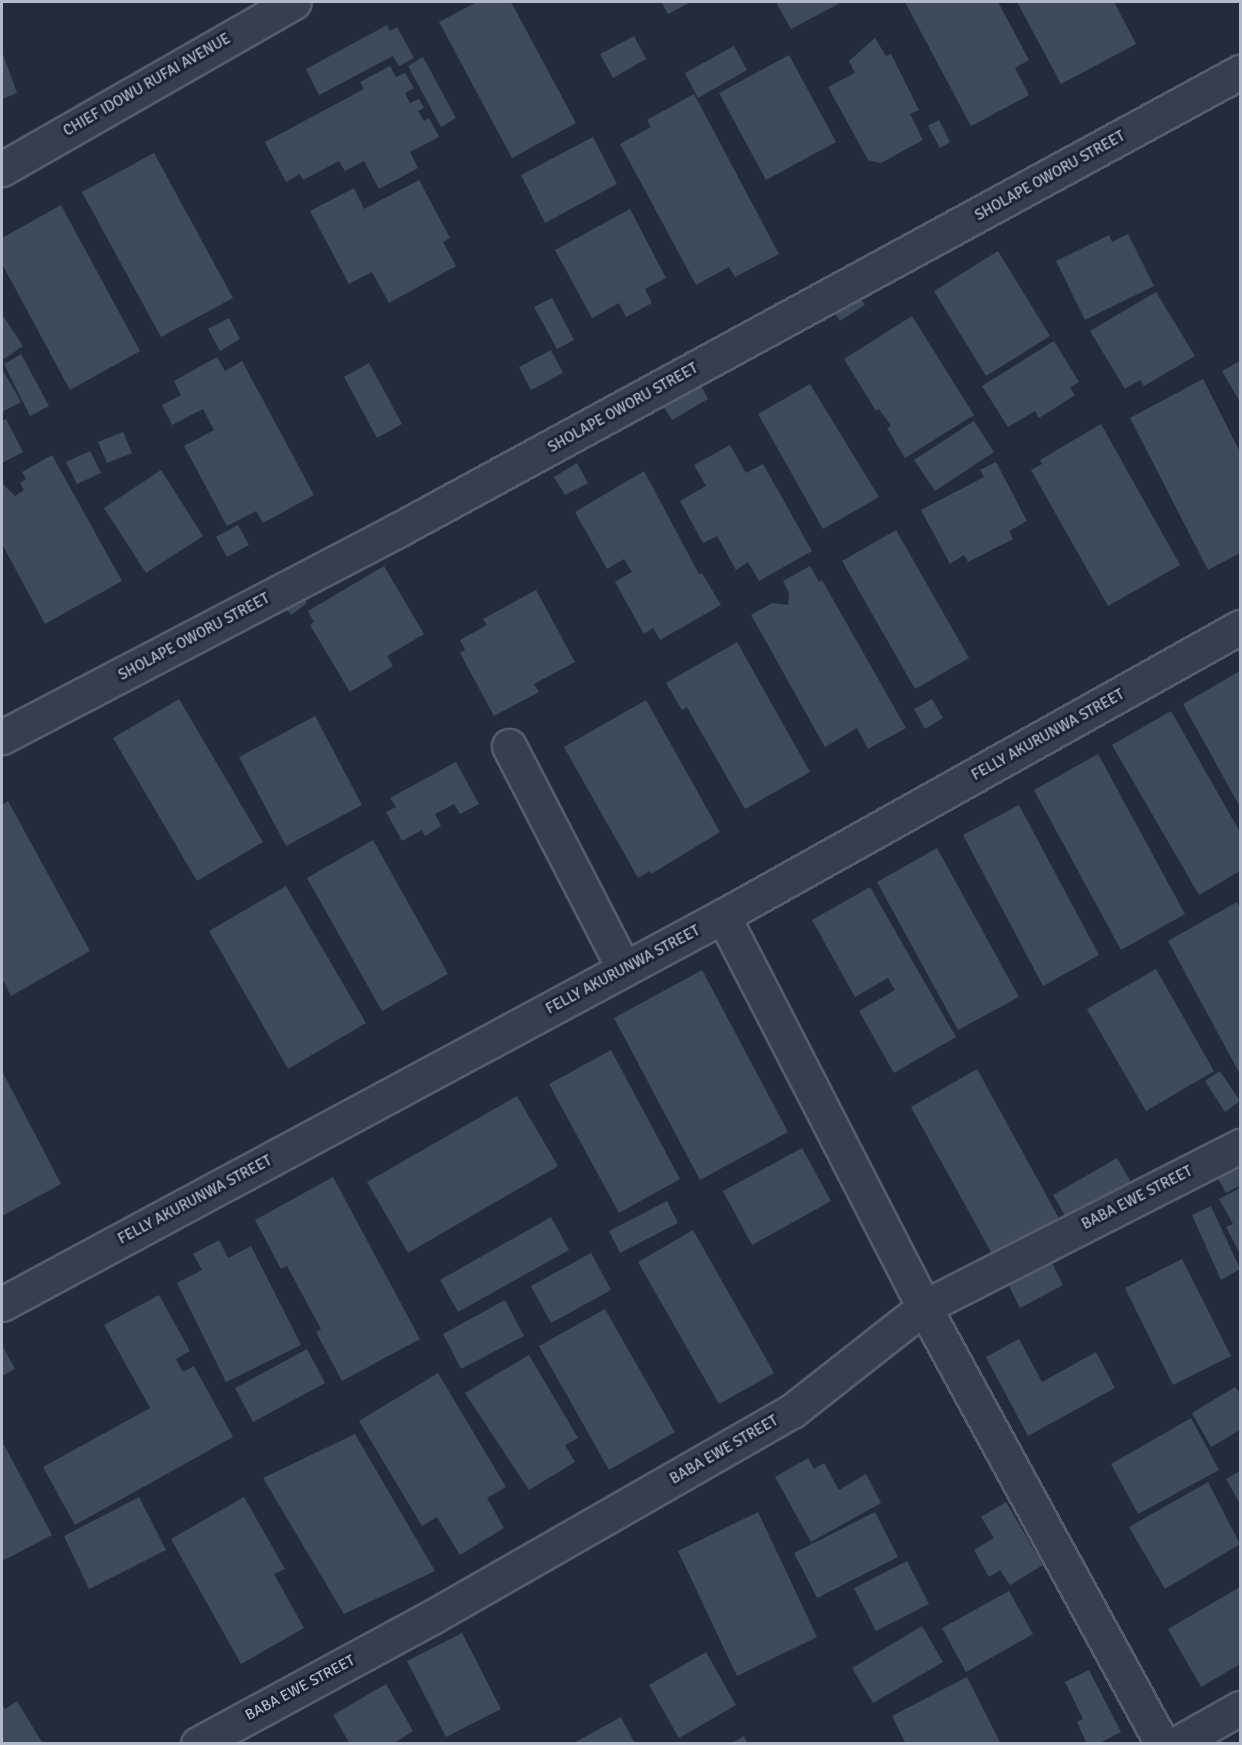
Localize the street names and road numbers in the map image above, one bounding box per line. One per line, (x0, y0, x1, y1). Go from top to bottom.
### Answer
street label: CHIEF IDOWU RUFAI AVENUE (60, 30, 234, 140)
street label: SHOLAPE OWORU STREET (972, 127, 1128, 225)
street label: SHOLAPE OWORU STREET (545, 359, 701, 457)
street label: SHOLAPE OWORU STREET (115, 589, 273, 685)
street label: FELLY AKURUNWA STREET (969, 686, 1127, 784)
street label: FELLY AKURUNWA STREET (543, 922, 703, 1018)
street label: FELLY AKURUNWA STREET (115, 1152, 275, 1248)
street label: BABA EWE STREET (1079, 1162, 1195, 1234)
street label: BABA EWE STREET (667, 1412, 781, 1488)
street label: BABA EWE STREET (242, 1652, 358, 1724)

